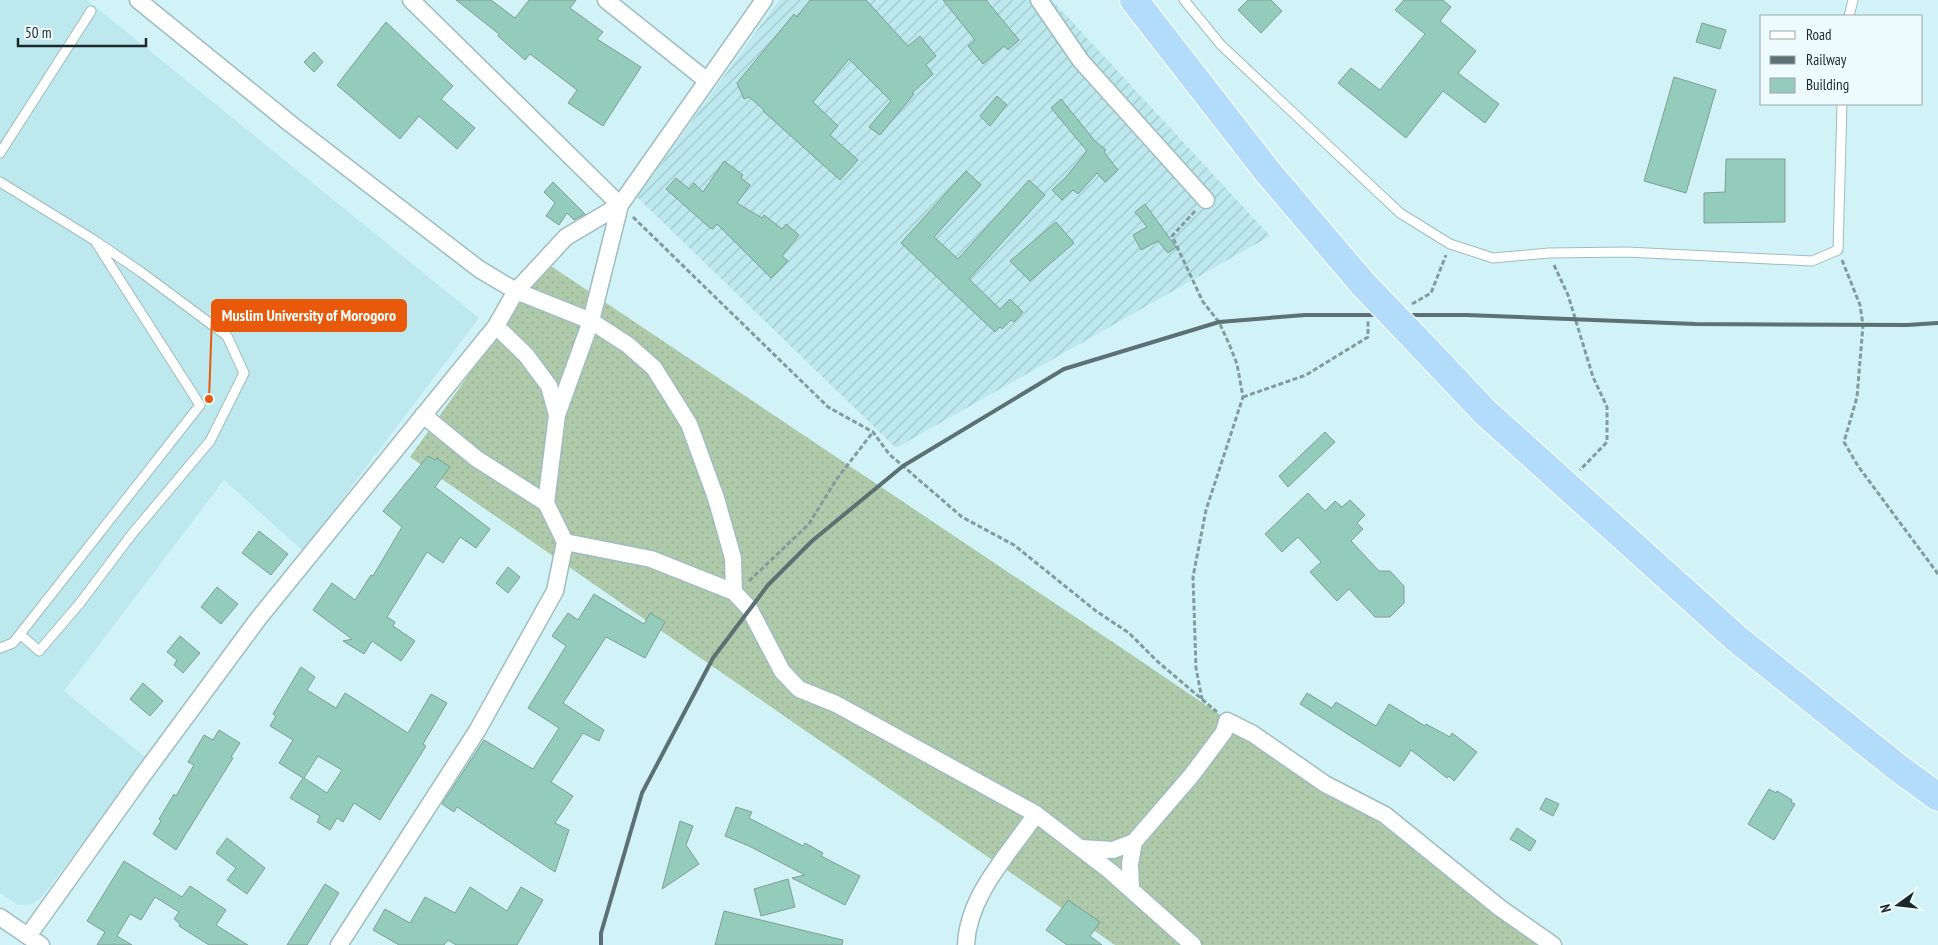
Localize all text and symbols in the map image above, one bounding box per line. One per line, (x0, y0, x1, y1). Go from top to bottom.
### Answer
scale bar (18, 15, 145, 47)
legend (1760, 15, 1923, 105)
text: 50 m (25, 23, 51, 42)
text: Road (1806, 25, 1832, 44)
text: Railway (1806, 50, 1847, 69)
text: Building (1806, 75, 1849, 94)
callout: Muslim University of Morogoro (212, 300, 406, 331)
text: Muslim University of Morogoro (222, 305, 396, 325)
north arrow (1873, 880, 1923, 930)
text: N (1876, 902, 1895, 914)

